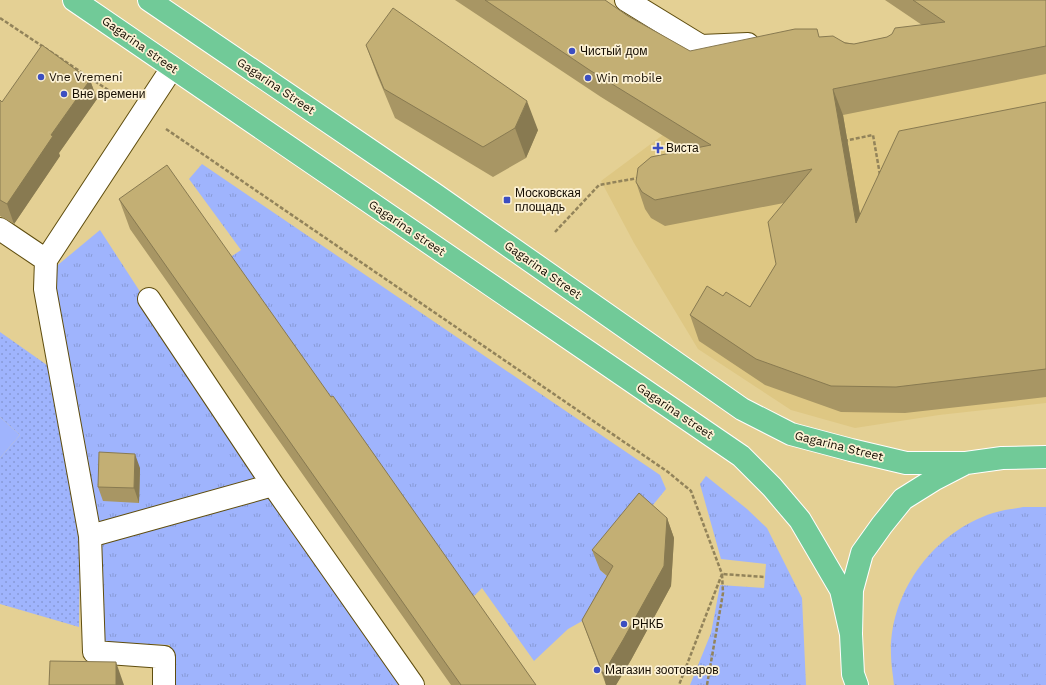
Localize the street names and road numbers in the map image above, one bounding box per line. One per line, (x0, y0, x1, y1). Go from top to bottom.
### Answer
street label: Gagarina street (99, 14, 181, 76)
street label: Gagarina Street (234, 55, 318, 117)
street label: Gagarina street (366, 197, 448, 259)
street label: Gagarina Street (502, 238, 584, 302)
street label: Gagarina street (634, 380, 716, 442)
street label: Gagarina Street (793, 428, 885, 464)

